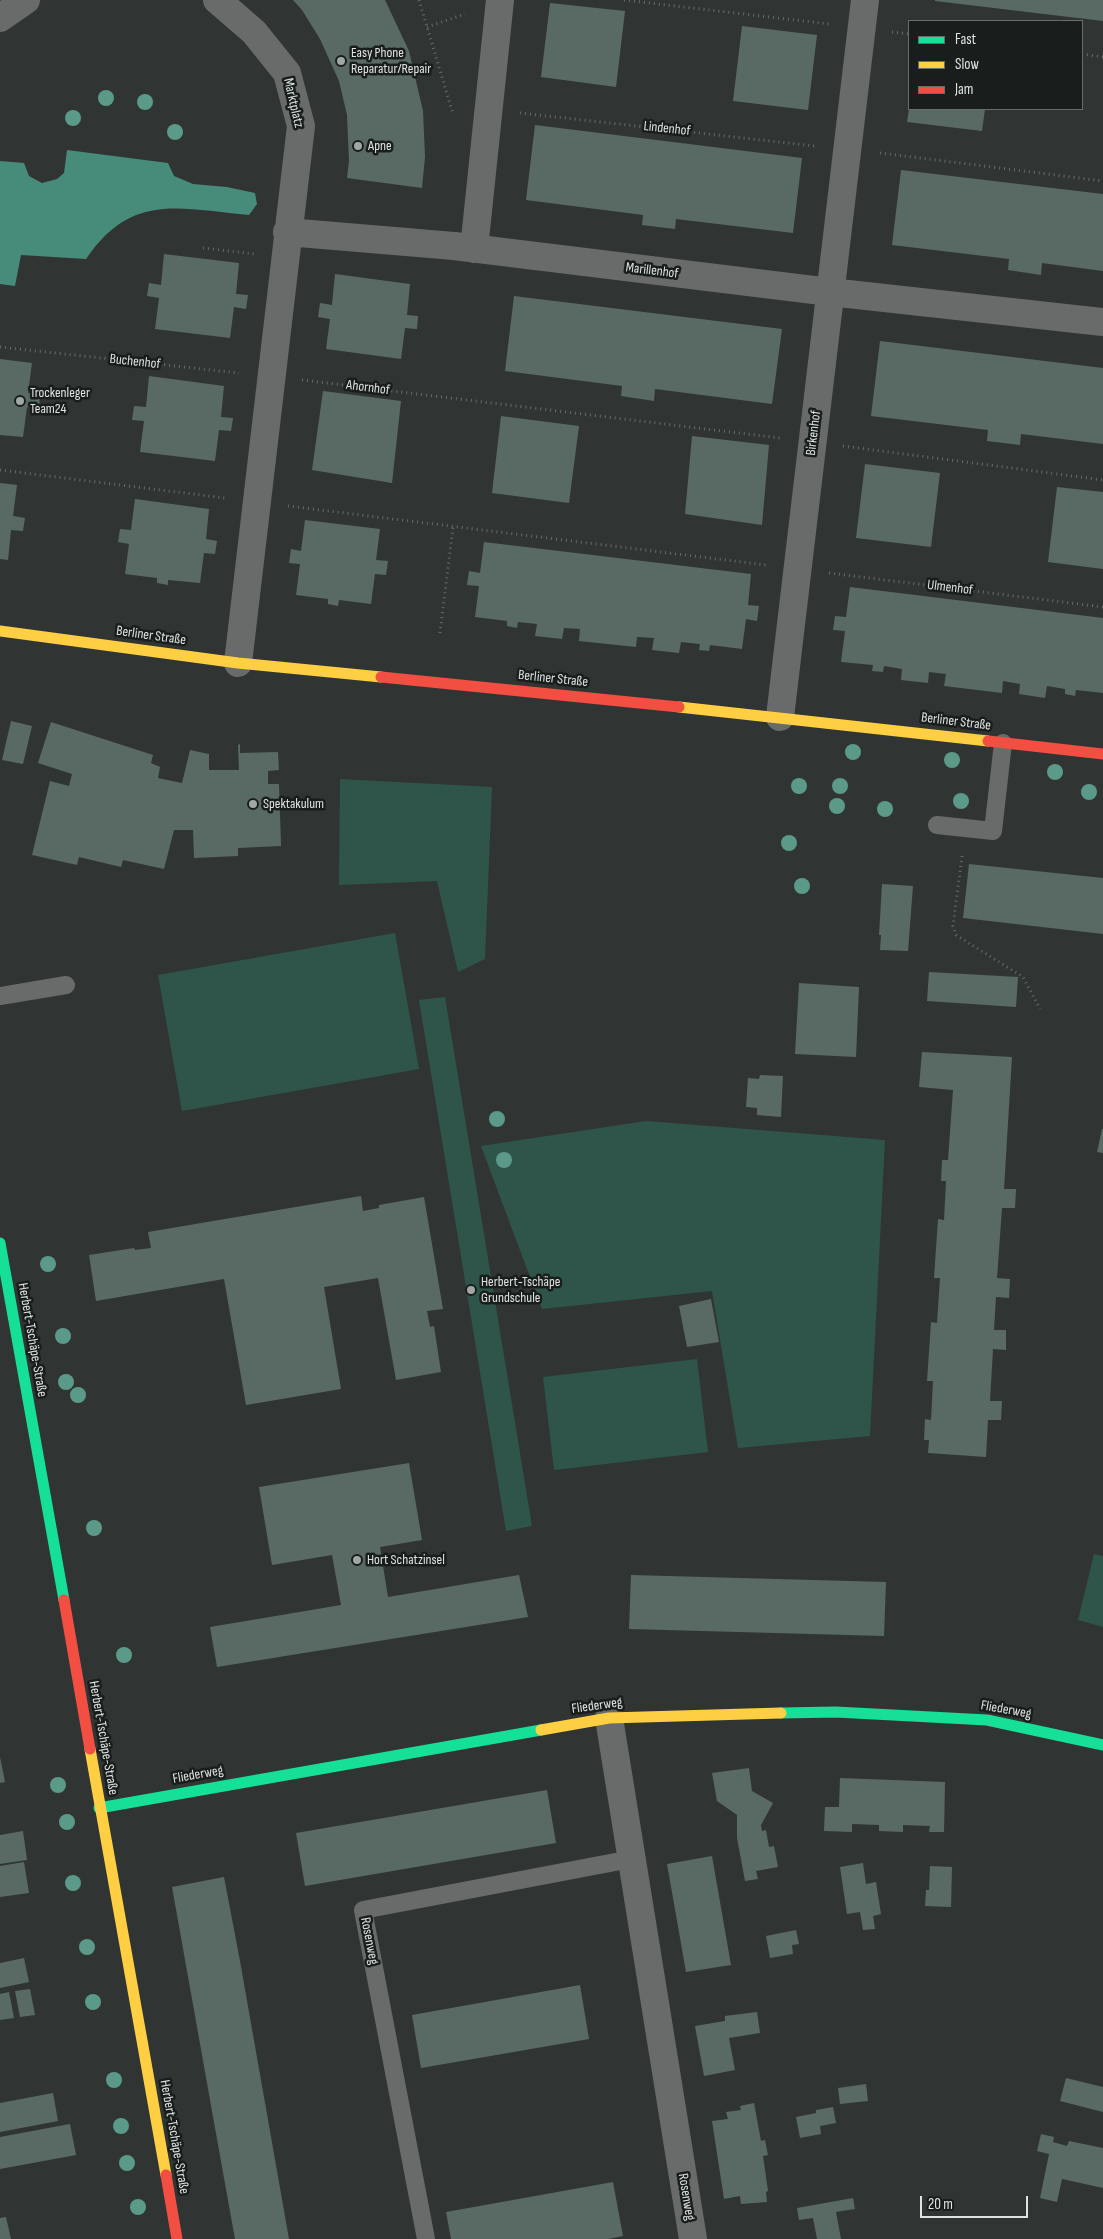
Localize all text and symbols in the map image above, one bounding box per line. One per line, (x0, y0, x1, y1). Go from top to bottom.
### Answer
legend (908, 20, 1083, 110)
text: Fast (955, 30, 976, 49)
place label: Easy Phone Reparatur/Repair (351, 45, 431, 78)
marker: Easy Phone Reparatur/Repair (335, 55, 347, 67)
text: Slow (955, 55, 979, 74)
street label: Marktplatz (279, 76, 307, 130)
text: Jam (955, 80, 973, 99)
street label: Lindenhof (643, 118, 691, 140)
place label: Apne (368, 138, 392, 154)
marker: Apne (352, 140, 364, 152)
street label: Marillenhof (625, 259, 679, 283)
street label: Buchenhof (109, 351, 161, 373)
street label: Ahornhof (345, 377, 391, 399)
place label: Trockenleger Team24 (30, 385, 90, 418)
marker: Trockenleger Team24 (14, 395, 26, 407)
street label: Birkenhof (803, 409, 825, 457)
street label: Ulmenhof (926, 577, 974, 599)
street label: Berliner Straße (115, 623, 187, 649)
street label: Berliner Straße (517, 667, 589, 691)
street label: Berliner Straße (920, 709, 992, 735)
place label: Spektakulum (263, 796, 324, 812)
marker: Spektakulum (247, 798, 259, 810)
place label: Herbert-Tschäpe Grundschule (481, 1274, 560, 1306)
street label: Herbert-Tschäpe-Straße (14, 1282, 50, 1398)
marker: Herbert-Tschäpe Grundschule (465, 1284, 477, 1296)
place label: Hort Schatzinsel (367, 1552, 445, 1568)
marker: Hort Schatzinsel (351, 1554, 363, 1566)
street label: Herbert-Tschäpe-Straße (85, 1680, 121, 1796)
street label: Fliederweg (571, 1694, 623, 1718)
street label: Fliederweg (979, 1697, 1033, 1723)
street label: Fliederweg (171, 1762, 225, 1788)
street label: Rosenweg (356, 1916, 382, 1966)
street label: Herbert-Tschäpe-Straße (156, 2079, 192, 2195)
street label: Rosenweg (674, 2172, 698, 2222)
scale bar (923, 2186, 1030, 2218)
text: 20 m (928, 2195, 953, 2214)

